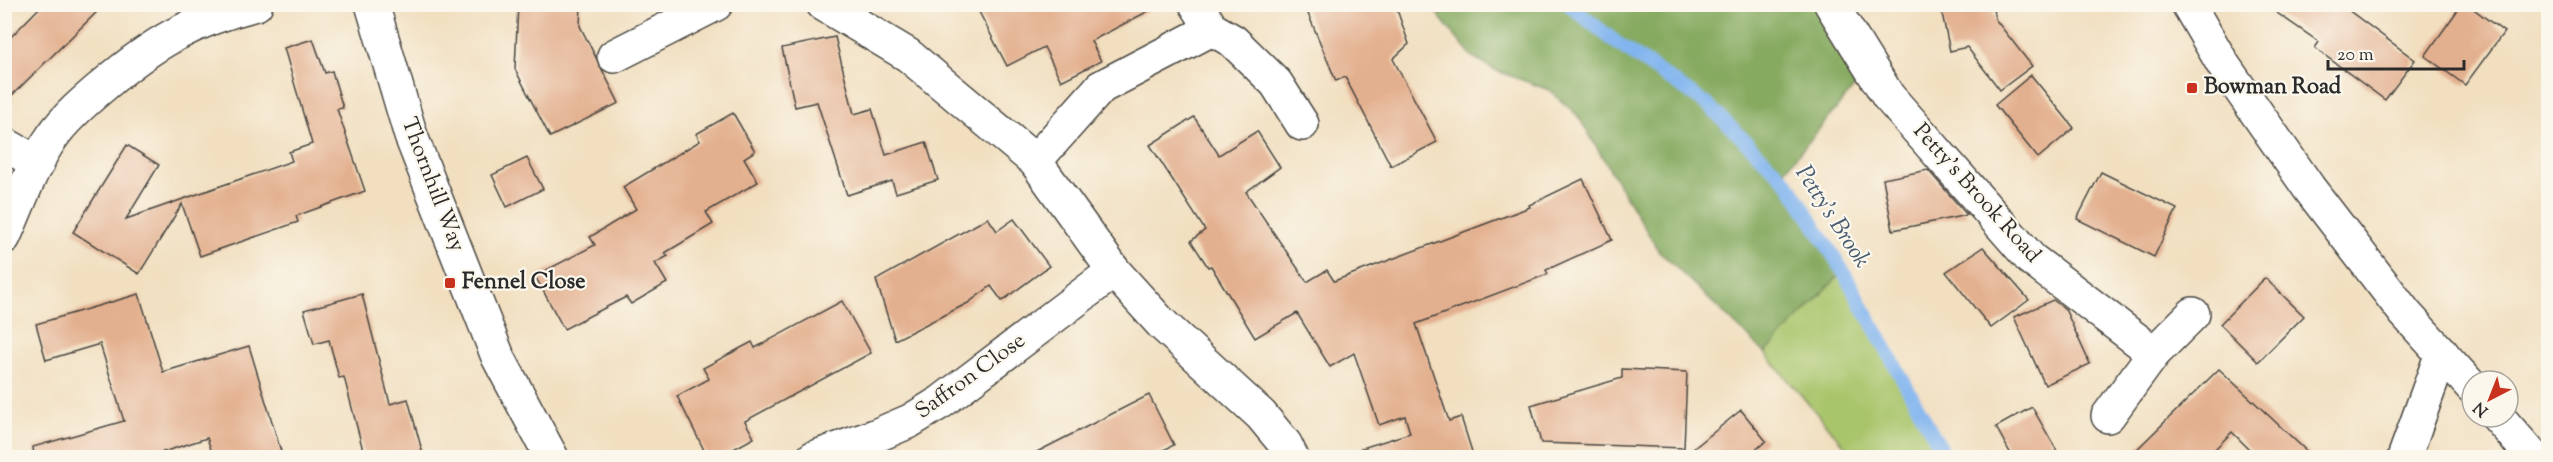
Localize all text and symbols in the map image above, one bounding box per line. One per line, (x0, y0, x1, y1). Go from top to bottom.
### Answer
scale bar (2328, 33, 2464, 71)
text: 20 m (2337, 43, 2374, 69)
place label: Bowman Road (2204, 72, 2342, 104)
marker: Bowman Road (2185, 81, 2199, 95)
street label: Thornhill Way (392, 113, 472, 257)
street label: Petty's Brook Road (1904, 117, 2048, 271)
water label: Petty's Brook (1786, 159, 1878, 275)
place label: Fennel Close (462, 267, 585, 299)
marker: Fennel Close (443, 276, 457, 290)
street label: Saffron Close (909, 326, 1033, 428)
north arrow (2460, 369, 2520, 429)
text: N (2469, 395, 2494, 421)

